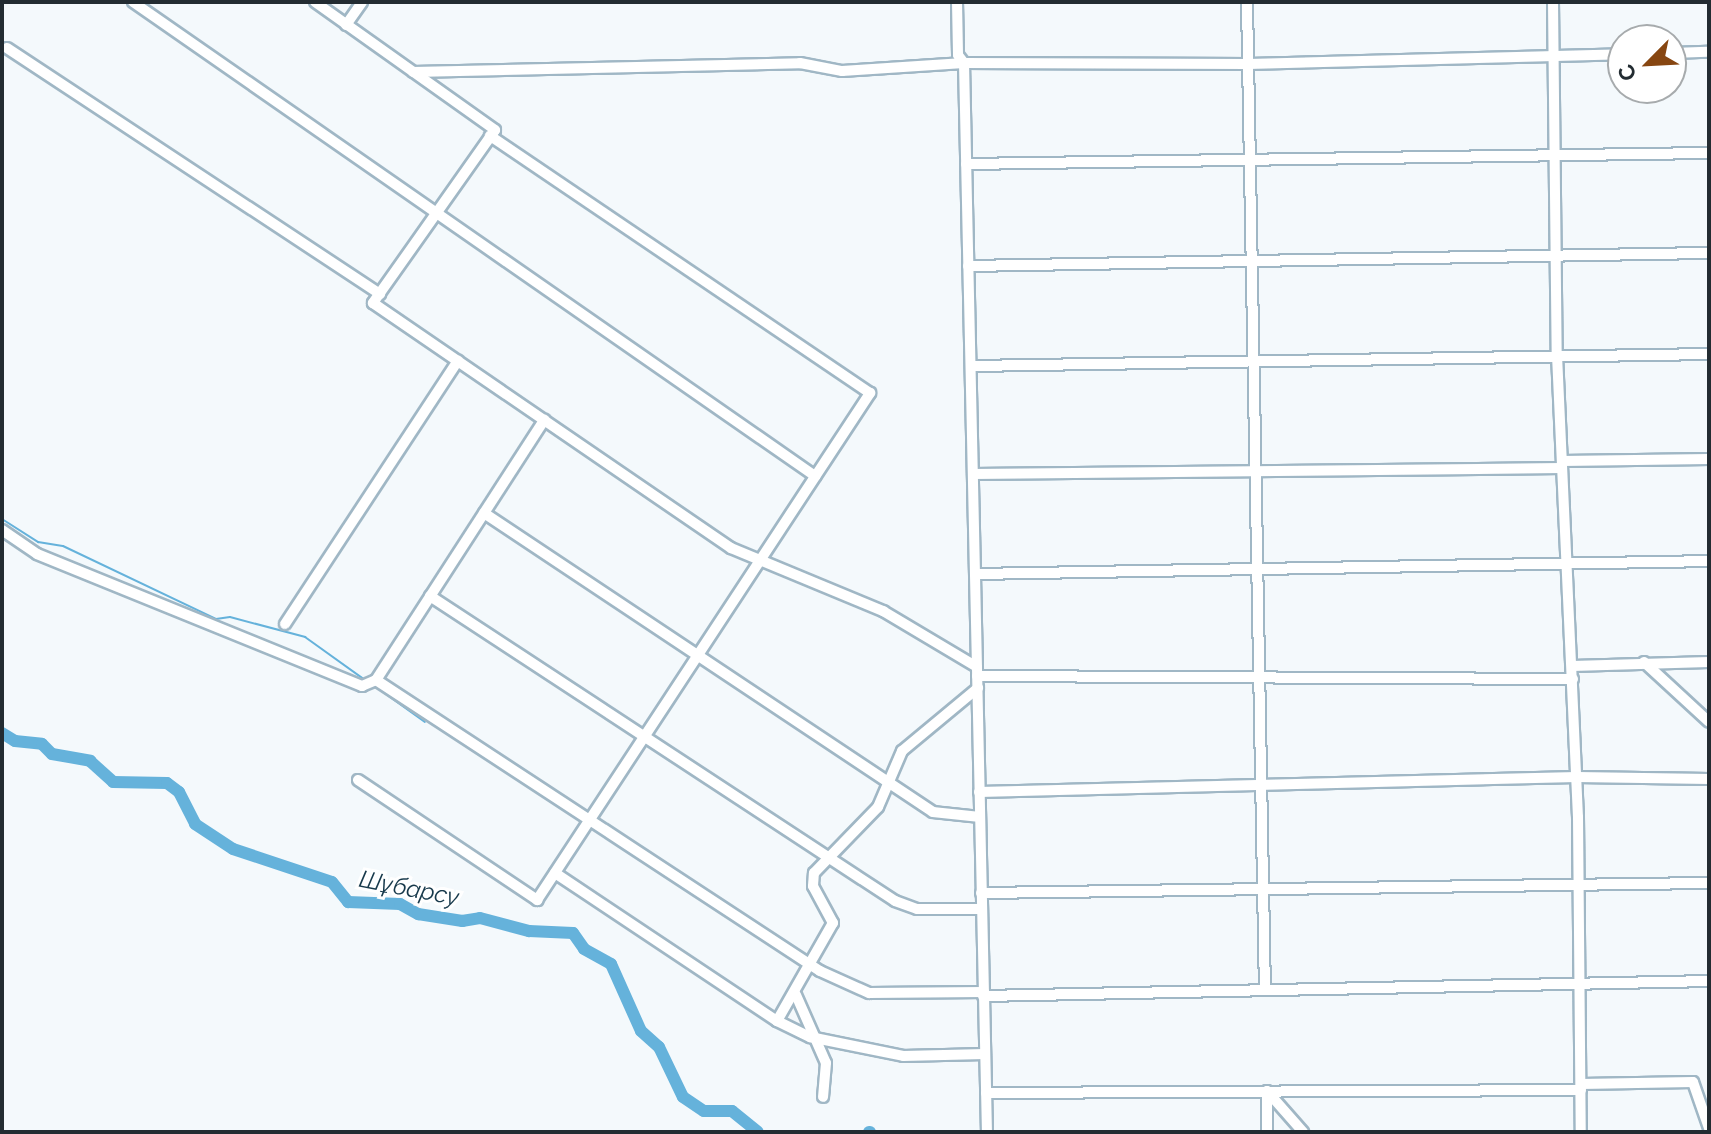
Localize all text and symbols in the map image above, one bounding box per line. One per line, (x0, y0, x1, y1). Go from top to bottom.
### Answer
north arrow (1607, 24, 1687, 104)
text: С (1612, 61, 1642, 85)
water label: Шұбарсу (357, 864, 461, 912)

